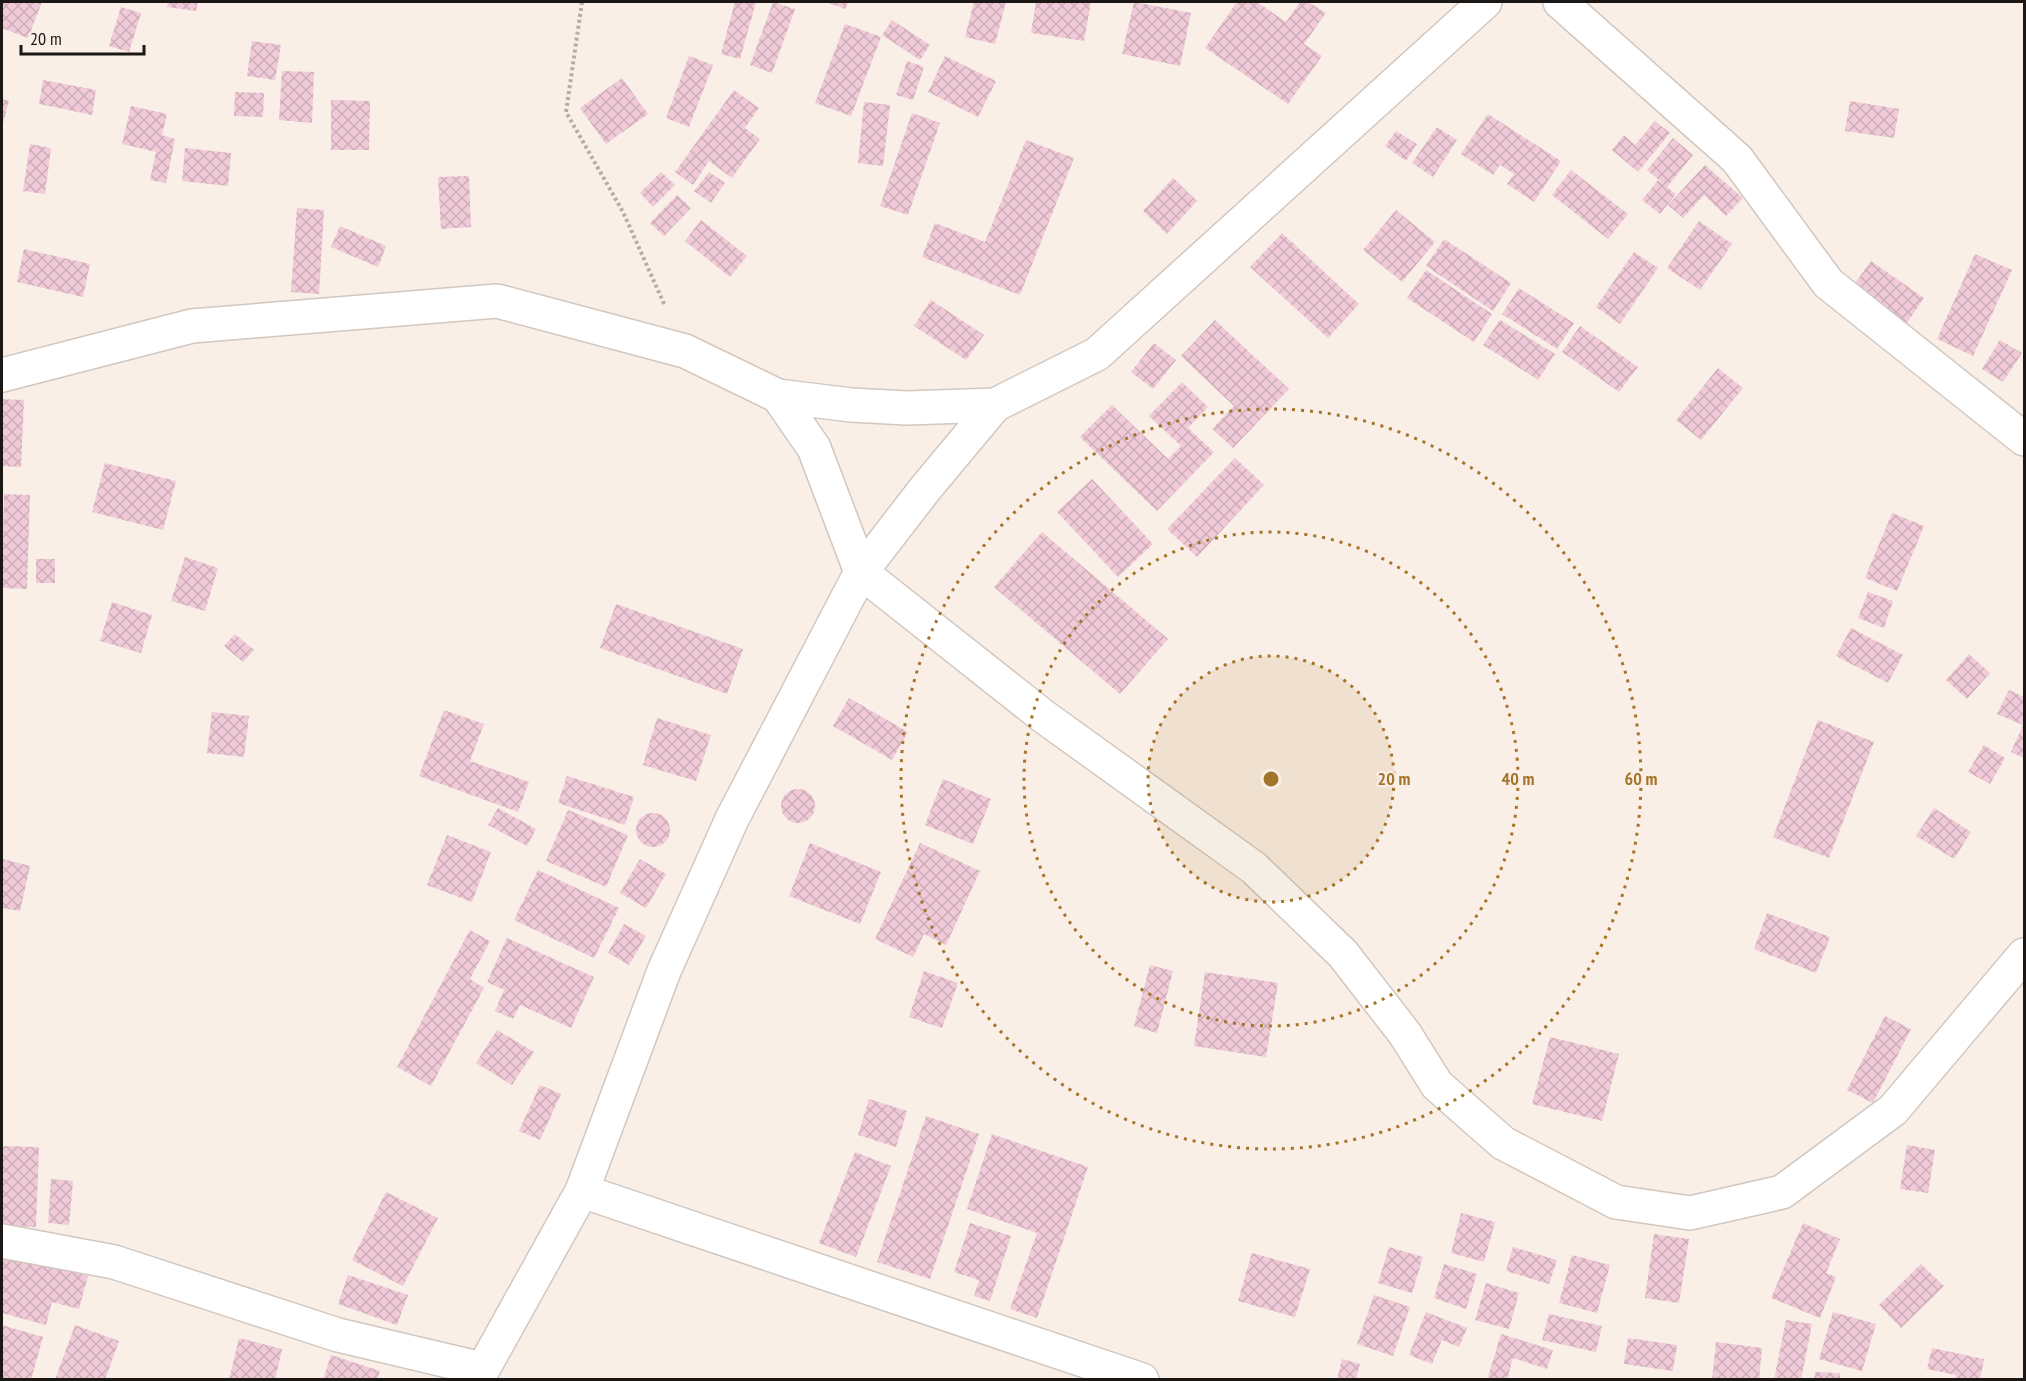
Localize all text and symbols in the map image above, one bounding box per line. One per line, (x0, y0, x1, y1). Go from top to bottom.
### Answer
scale bar (21, 18, 144, 56)
text: 20 m (30, 27, 62, 50)
text: 20 m (1378, 767, 1410, 790)
text: 40 m (1502, 767, 1534, 790)
text: 60 m (1625, 767, 1657, 790)
centre of rings (1261, 769, 1281, 789)

